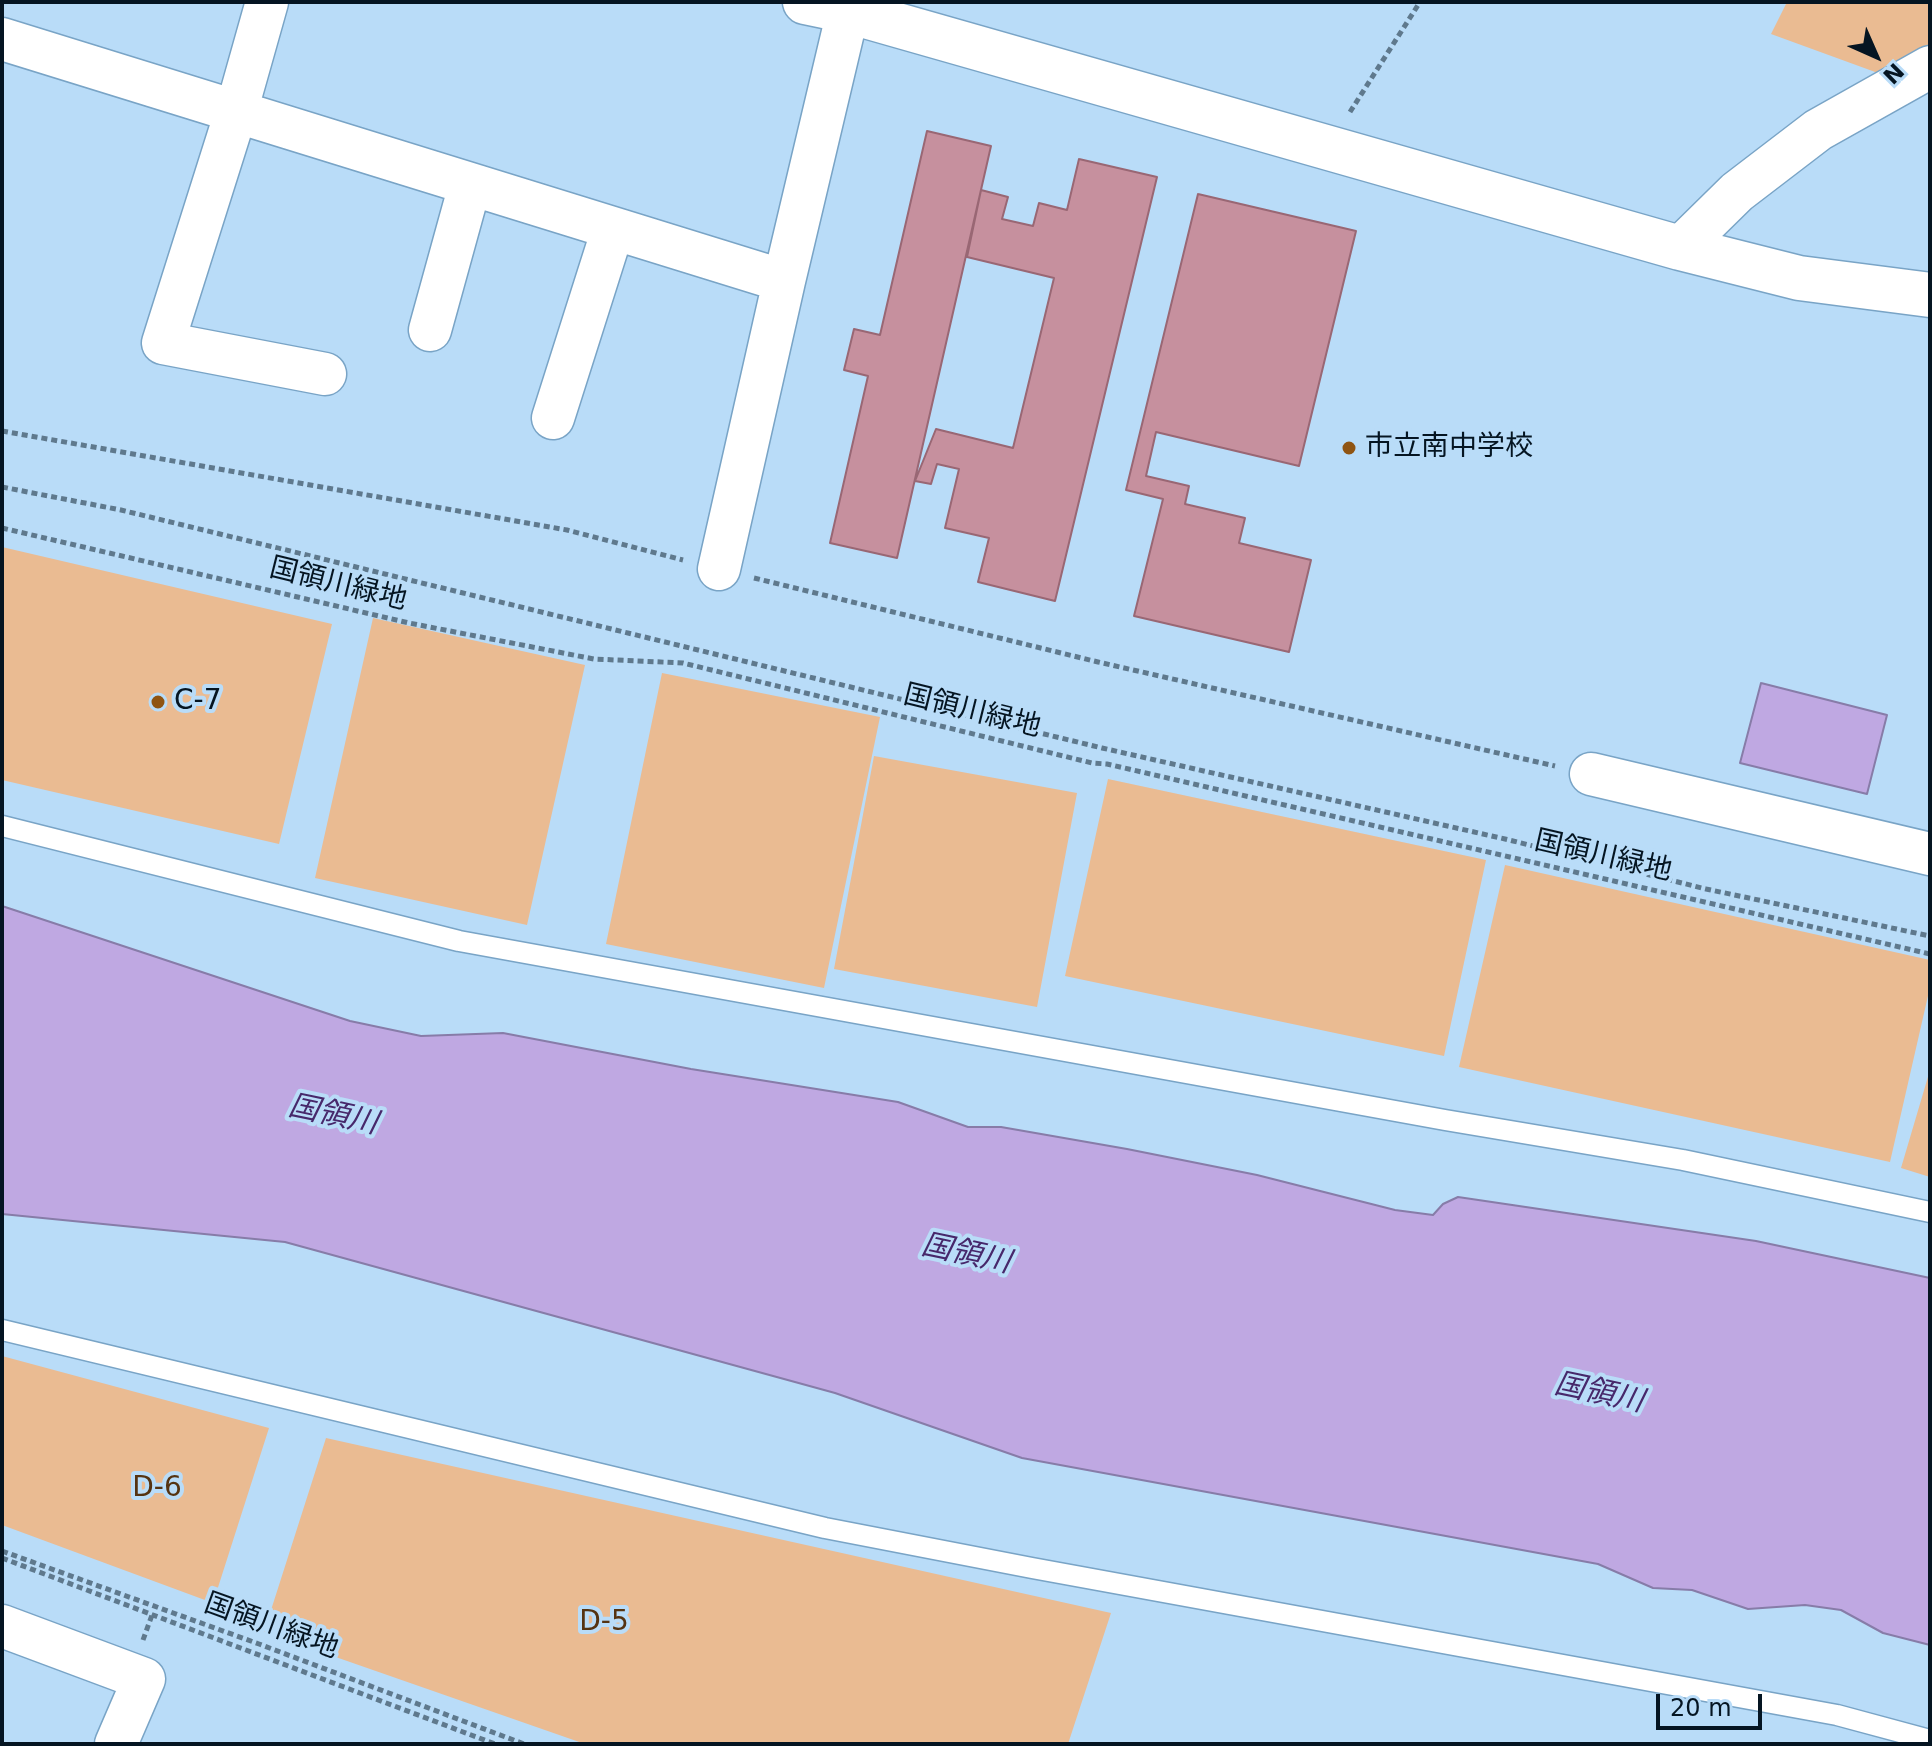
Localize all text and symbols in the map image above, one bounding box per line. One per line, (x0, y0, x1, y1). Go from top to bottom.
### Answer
north arrow (1836, 16, 1916, 96)
text: N (1878, 58, 1909, 89)
place label: 市立南中学校 (1365, 431, 1533, 465)
marker: 市立南中学校 (1340, 439, 1358, 457)
street label: 国領川緑地 (266, 552, 410, 618)
street label: 国領川緑地 (900, 679, 1044, 745)
place label: C-7 (174, 685, 221, 719)
marker: C-7 (149, 693, 167, 711)
street label: 国領川緑地 (1531, 825, 1675, 889)
water label: 国領川 (285, 1089, 381, 1143)
water label: 国領川 (918, 1228, 1014, 1282)
water label: 国領川 (1551, 1367, 1647, 1421)
park label: D-6 (132, 1472, 182, 1506)
street label: 国領川緑地 (199, 1587, 343, 1667)
park label: D-5 (579, 1606, 629, 1640)
scale bar (1660, 1678, 1766, 1728)
text: 20 m (1670, 1694, 1732, 1722)

